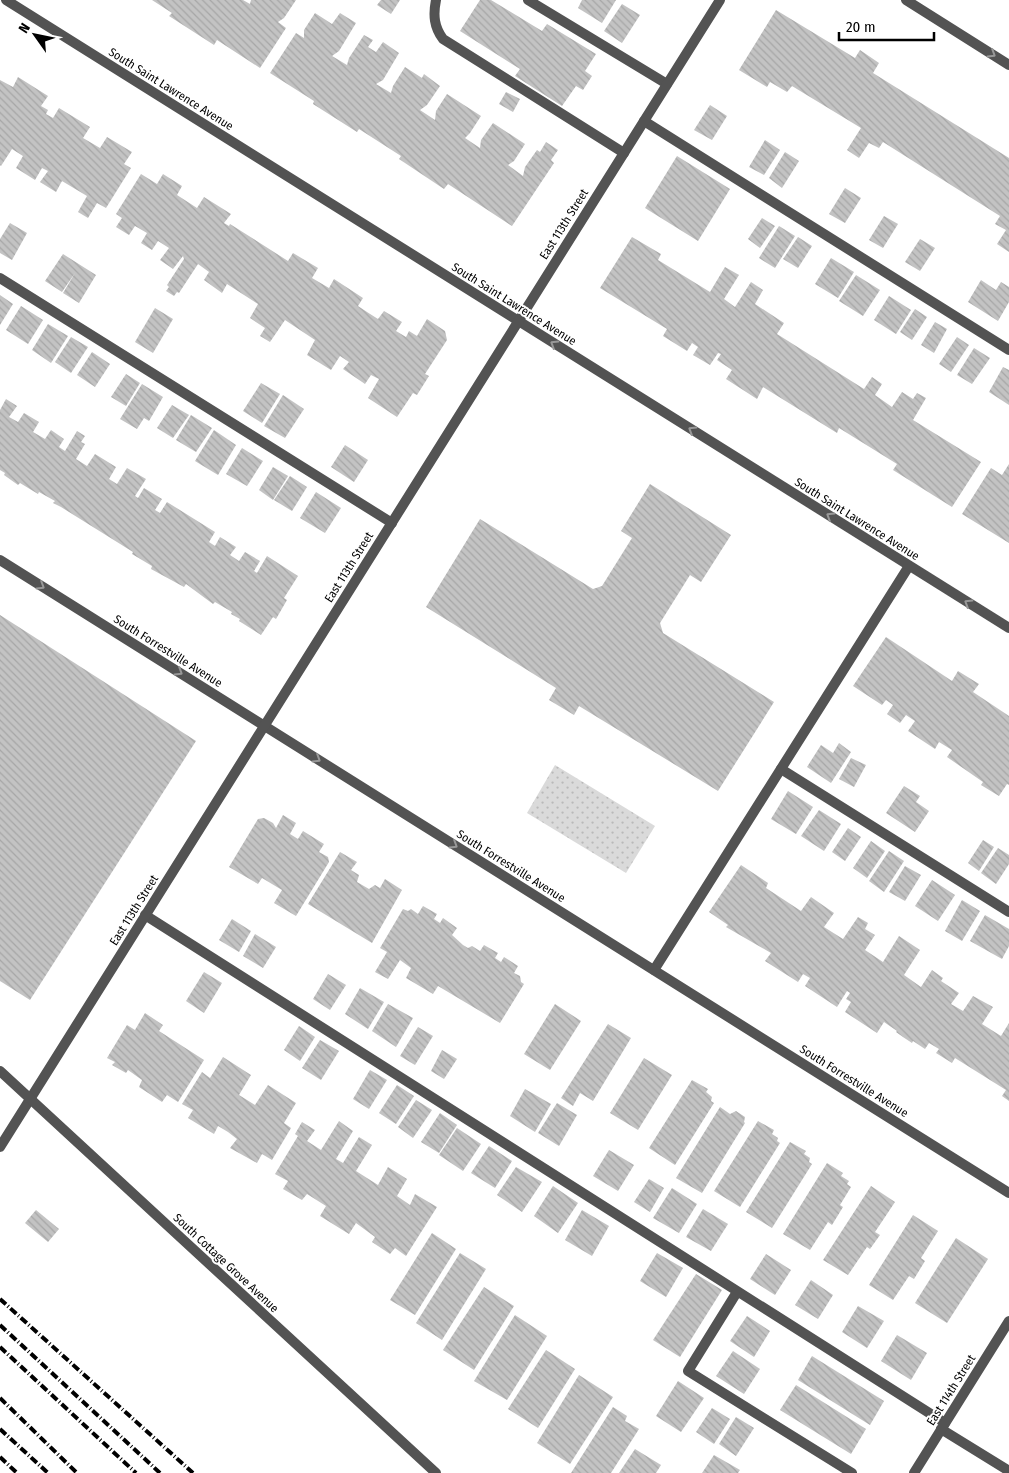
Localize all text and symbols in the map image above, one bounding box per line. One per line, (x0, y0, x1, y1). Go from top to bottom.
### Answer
north arrow (10, 10, 60, 60)
scale bar (839, 10, 934, 42)
text: 20 m (846, 18, 876, 36)
text: N (15, 20, 34, 36)
street label: South Saint Lawrence Avenue (106, 45, 236, 133)
one-way arrow (986, 48, 995, 57)
street label: East 113th Street (537, 186, 591, 262)
street label: South Saint Lawrence Avenue (449, 260, 579, 348)
one-way arrow (551, 341, 560, 350)
one-way arrow (689, 427, 698, 436)
street label: South Saint Lawrence Avenue (792, 475, 922, 563)
one-way arrow (826, 513, 835, 523)
street label: East 113th Street (322, 529, 376, 605)
one-way arrow (36, 580, 45, 589)
one-way arrow (964, 599, 973, 609)
street label: South Forrestville Avenue (111, 612, 225, 690)
one-way arrow (174, 666, 183, 676)
one-way arrow (311, 753, 320, 762)
street label: South Forrestville Avenue (454, 827, 568, 905)
one-way arrow (449, 839, 458, 848)
street label: East 113th Street (107, 872, 161, 948)
street label: South Forrestville Avenue (797, 1042, 911, 1120)
street label: South Cottage Grove Avenue (171, 1211, 282, 1315)
street label: East 114th Street (924, 1352, 978, 1428)

